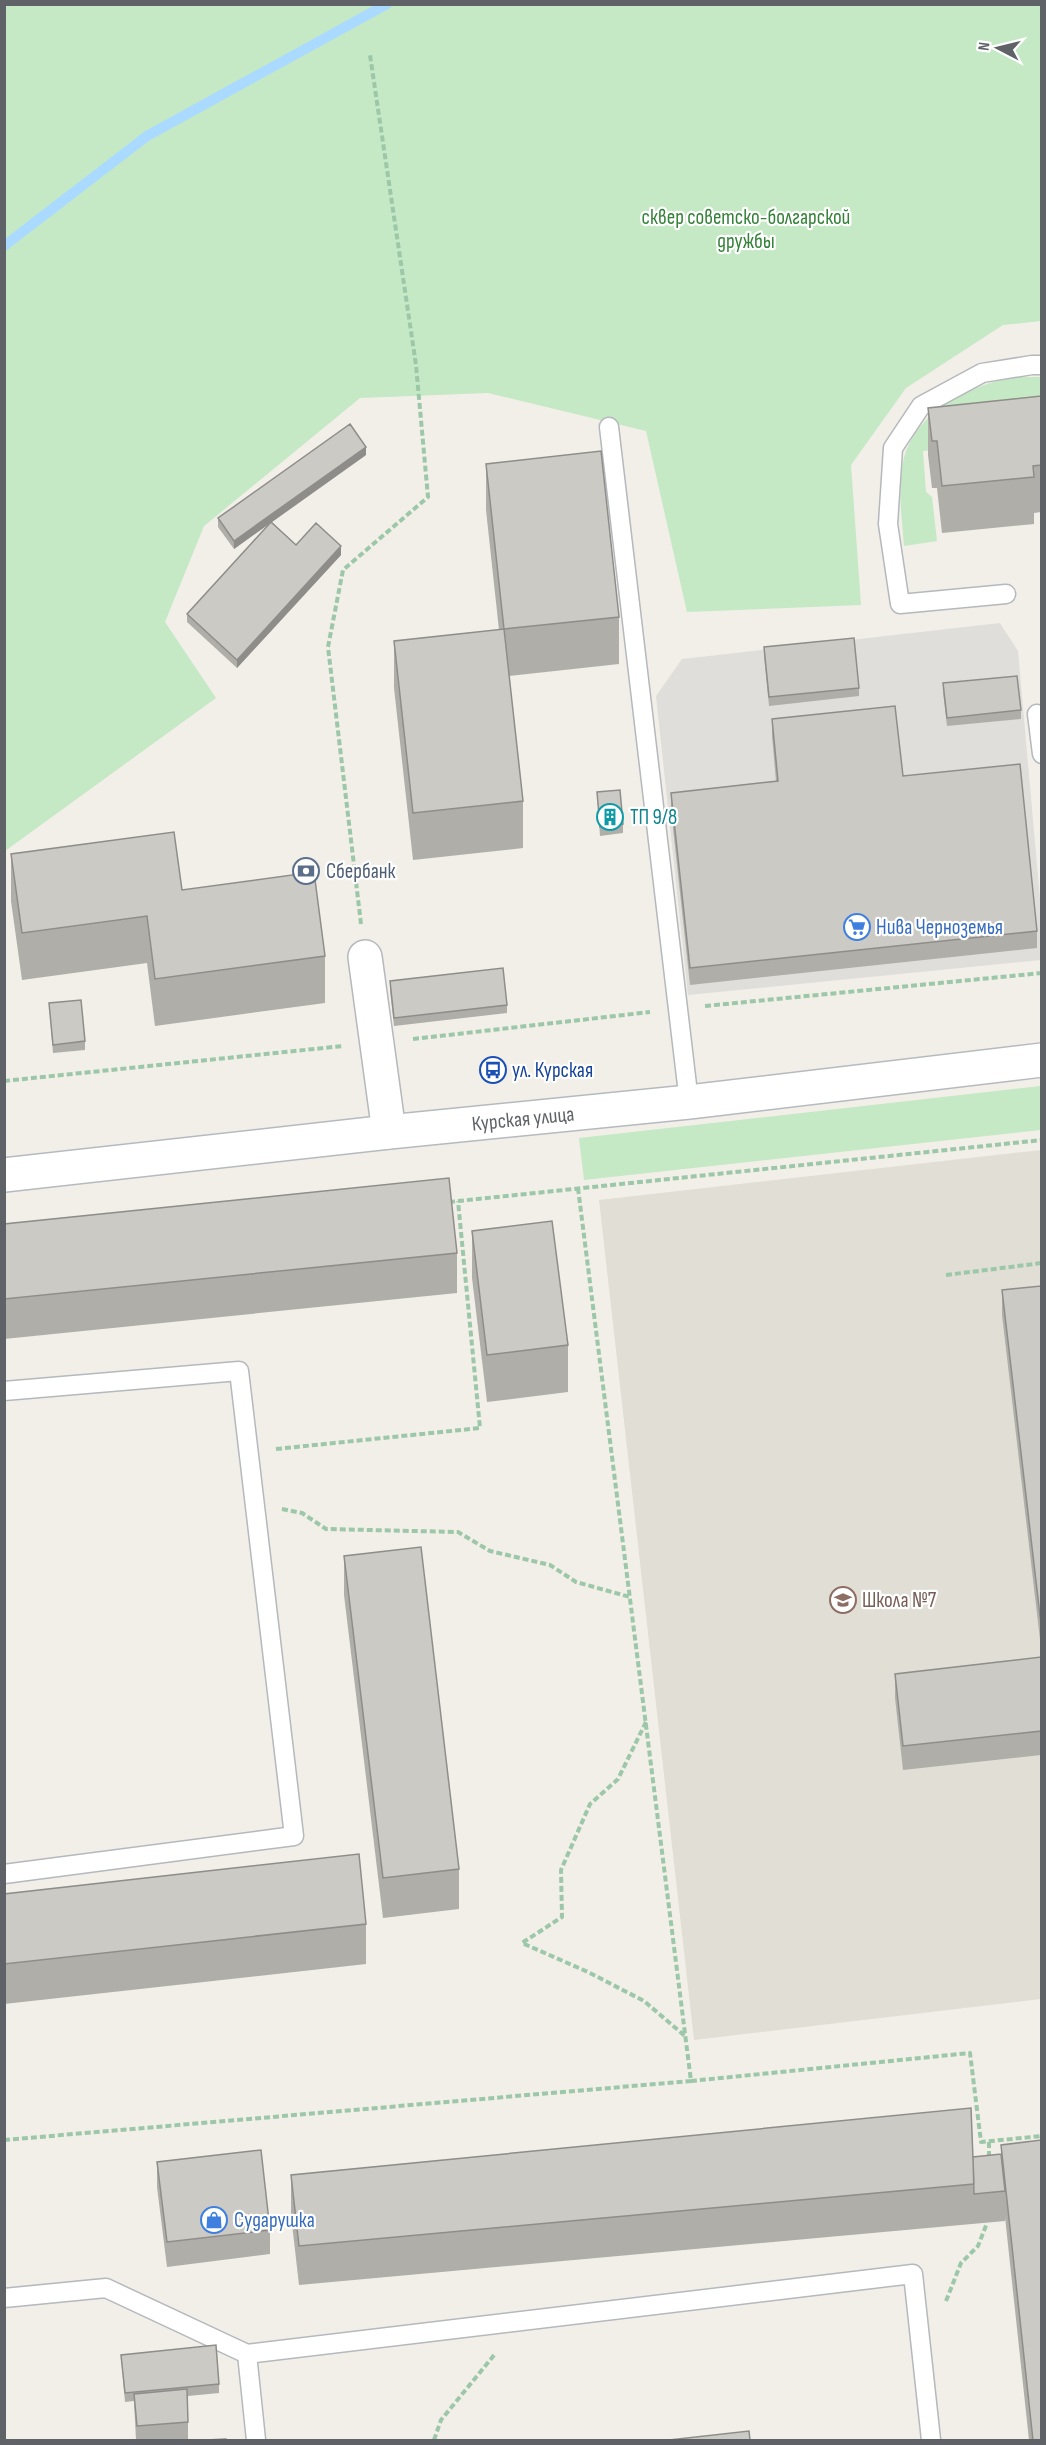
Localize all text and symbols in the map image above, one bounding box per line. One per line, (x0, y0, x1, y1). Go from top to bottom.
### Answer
north arrow (968, 18, 1028, 78)
text: N (975, 41, 995, 52)
park label: сквер советско-болгарской дружбы (642, 205, 850, 254)
building icon: ТП 9/8 (595, 802, 625, 832)
place label: ТП 9/8 (630, 805, 677, 830)
bank icon: Сбербанк (291, 856, 321, 886)
place label: Сбербанк (326, 859, 396, 884)
supermarket icon: Нива Черноземья (842, 912, 872, 942)
place label: Нива Черноземья (876, 915, 1003, 940)
bus stop icon: ул. Курская (478, 1055, 508, 1085)
place label: ул. Курская (512, 1058, 593, 1083)
street label: Курская улица (471, 1101, 575, 1136)
school or university icon: Школа №7 (828, 1585, 858, 1615)
place label: Школа №7 (862, 1588, 937, 1613)
shop icon: Сударушка (199, 2205, 229, 2235)
place label: Сударушка (234, 2208, 315, 2233)

